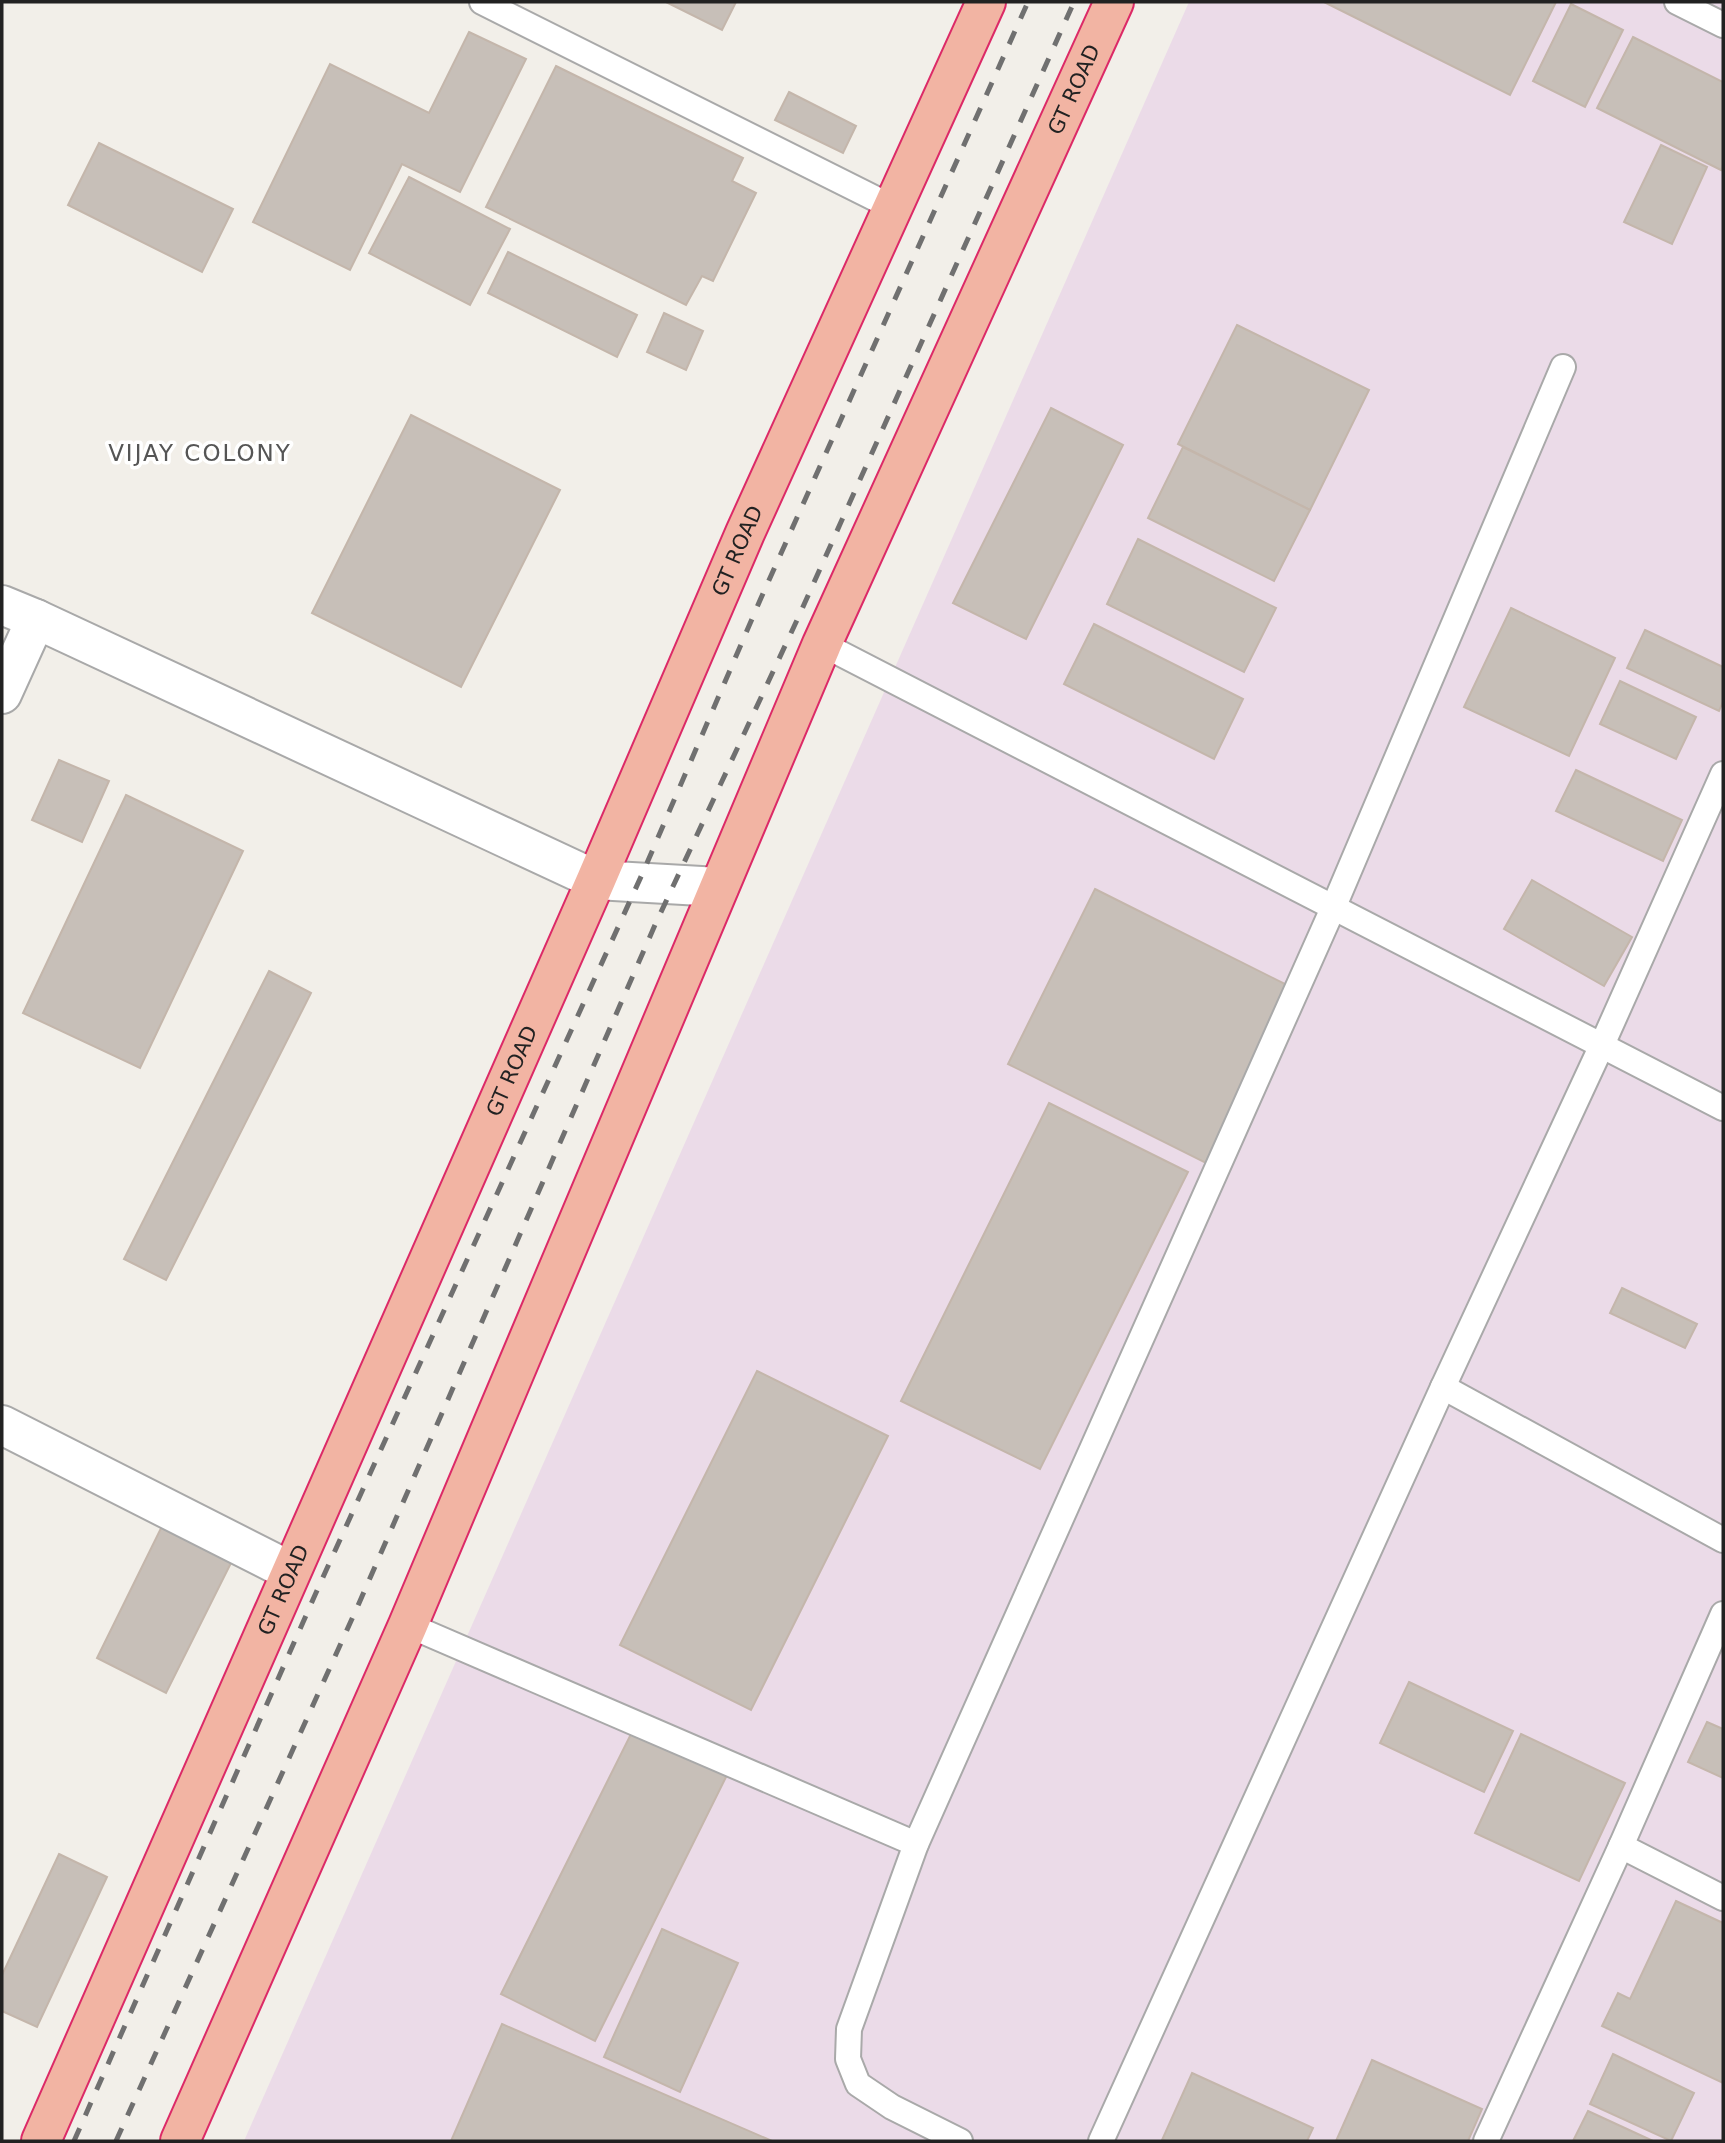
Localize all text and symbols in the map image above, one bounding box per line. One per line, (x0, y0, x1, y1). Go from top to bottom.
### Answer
street label: GT ROAD (1043, 41, 1105, 138)
district label: VIJAY COLONY (108, 440, 292, 466)
street label: GT ROAD (707, 502, 768, 600)
street label: GT ROAD (482, 1022, 542, 1120)
street label: GT ROAD (253, 1541, 314, 1639)

